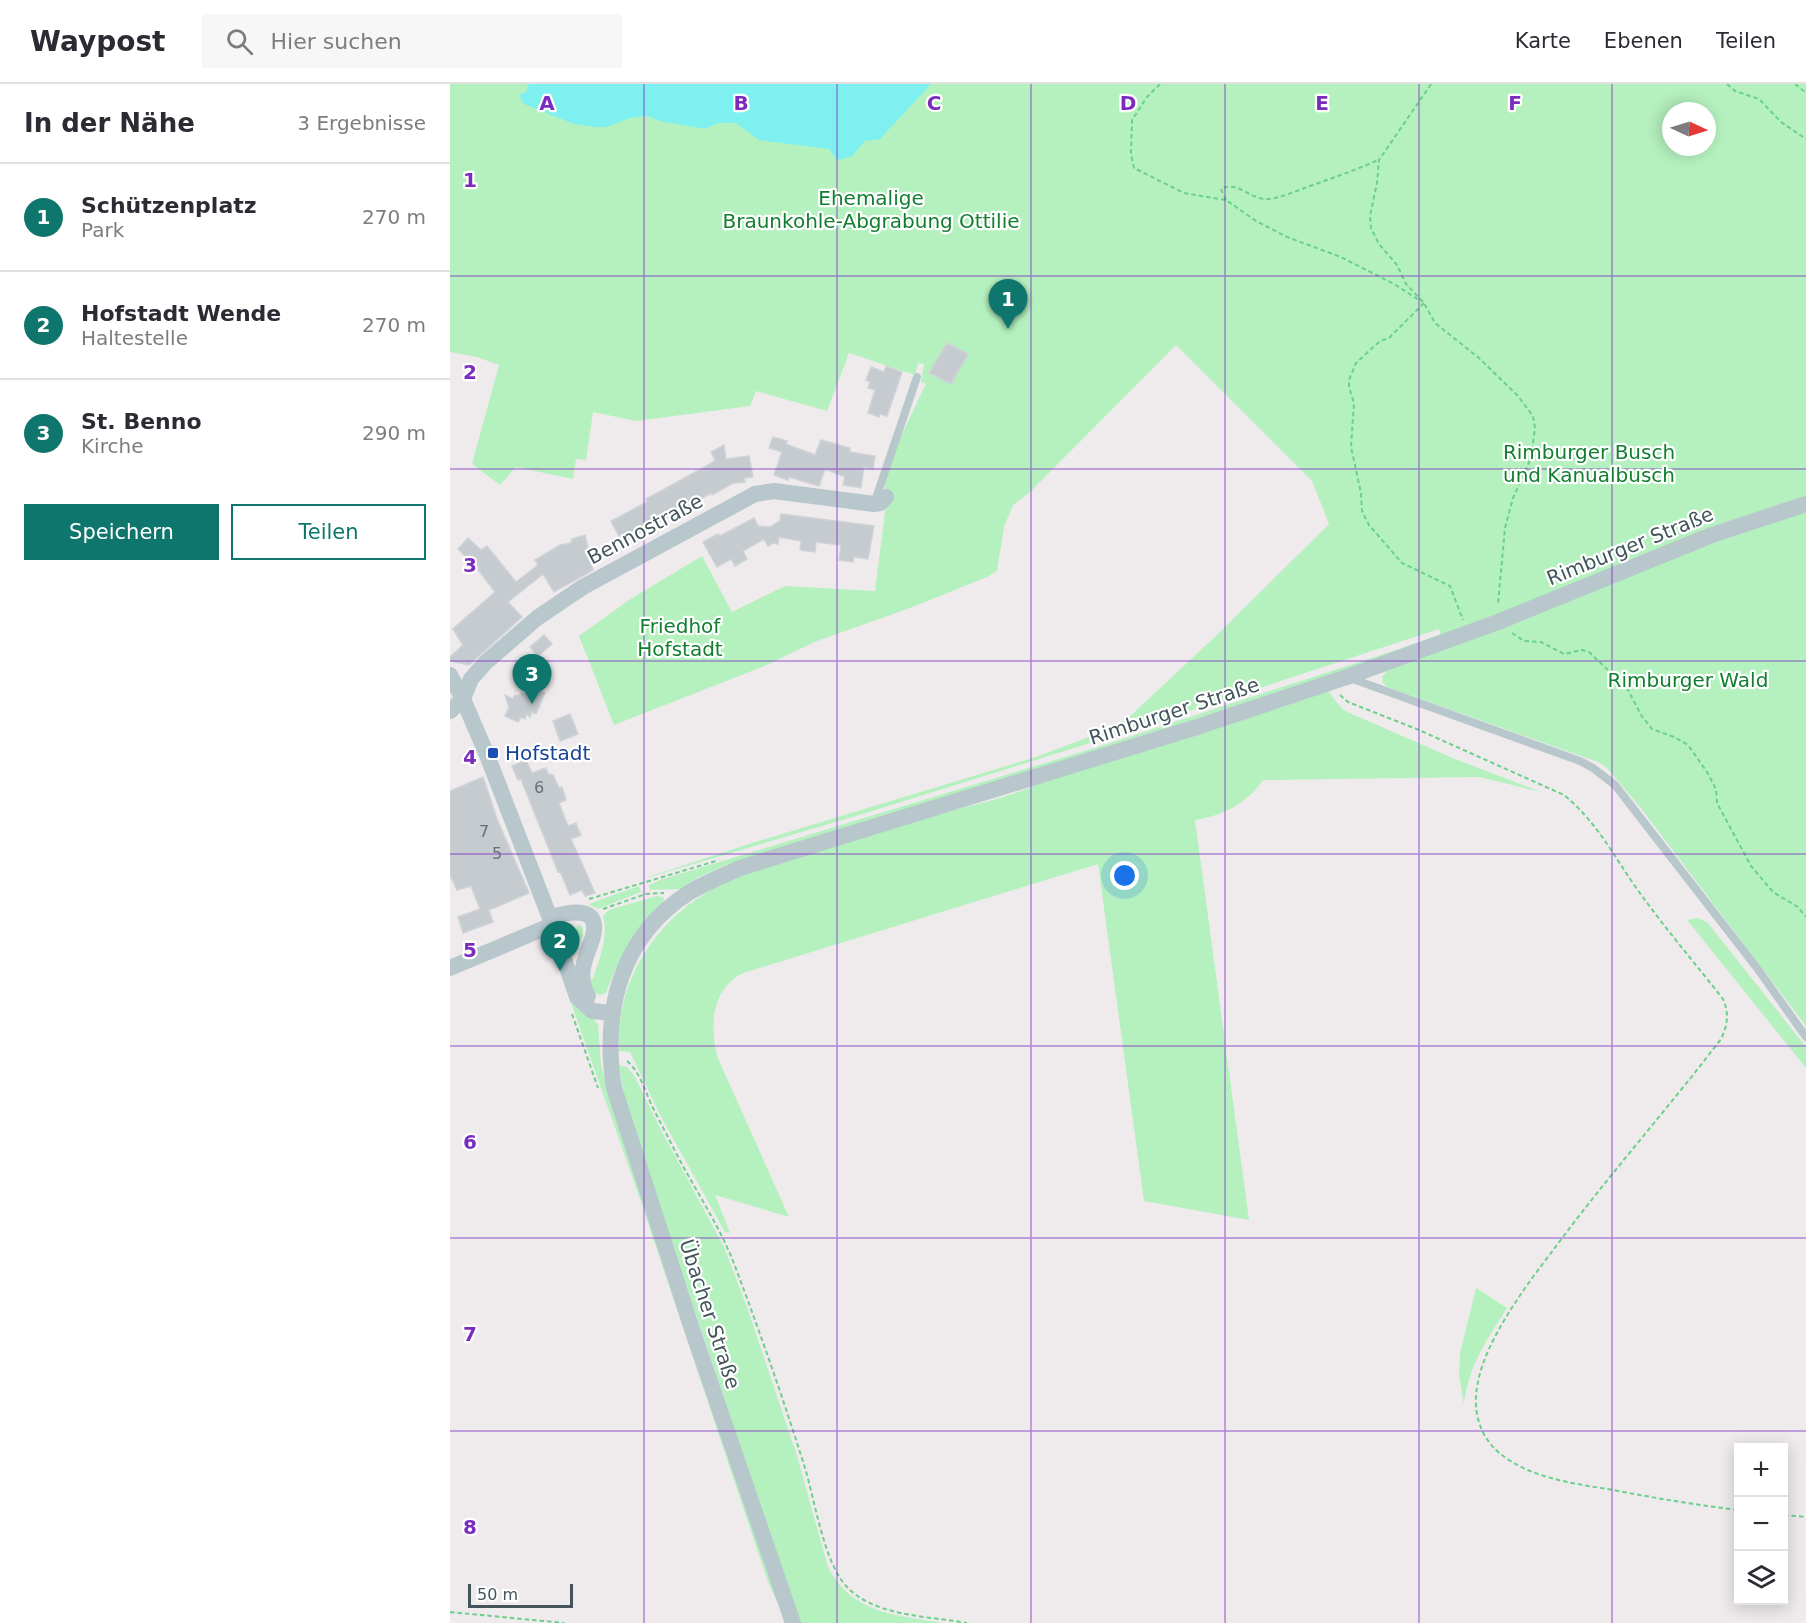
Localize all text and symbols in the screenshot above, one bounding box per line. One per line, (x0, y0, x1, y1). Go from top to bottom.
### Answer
search box (202, 14, 622, 68)
text: Waypost (30, 25, 166, 58)
icon: search (223, 25, 256, 58)
text: Hier suchen (271, 29, 402, 54)
text: Karte (1515, 29, 1571, 53)
text: Ebenen (1604, 29, 1683, 53)
text: Teilen (1716, 29, 1776, 53)
text: A (539, 91, 555, 115)
text: B (733, 91, 749, 115)
text: C (927, 91, 941, 115)
text: D (1120, 91, 1136, 115)
text: E (1315, 91, 1329, 115)
text: F (1508, 91, 1522, 115)
north arrow (1662, 102, 1716, 156)
text: In der Nähe (24, 108, 195, 138)
text: 3 Ergebnisse (297, 111, 426, 135)
text: 1 (463, 168, 477, 192)
park label: Ehemalige Braunkohle-Abgrabung Ottilie (722, 186, 1020, 233)
text: Schützenplatz (81, 193, 257, 218)
text: 1 (37, 205, 50, 229)
text: 270 m (362, 205, 426, 229)
text: Park (81, 218, 124, 242)
pin: 1 (988, 280, 1028, 329)
text: Hofstadt Wende (81, 301, 281, 326)
text: 2 (37, 313, 50, 337)
text: 270 m (362, 313, 426, 337)
text: Haltestelle (81, 326, 188, 350)
text: 2 (463, 360, 477, 384)
text: St. Benno (81, 409, 202, 434)
text: 3 (37, 421, 50, 445)
text: 290 m (362, 421, 426, 445)
text: Kirche (81, 434, 143, 458)
park label: Rimburger Busch und Kanualbusch (1503, 440, 1675, 487)
street label: Bennostraße (583, 489, 707, 569)
street label: Rimburger Straße (1543, 502, 1717, 590)
button: Speichern (24, 504, 219, 560)
button: Teilen (231, 504, 426, 560)
text: 3 (463, 553, 477, 577)
park label: Friedhof Hofstadt (637, 614, 723, 661)
pin: 3 (512, 654, 551, 704)
park label: Rimburger Wald (1608, 668, 1768, 692)
street label: Rimburger Straße (1086, 672, 1262, 750)
place label: Hofstadt (505, 741, 591, 765)
text: 4 (463, 745, 477, 769)
marker: Hofstadt (486, 746, 500, 760)
house number: 6 (534, 778, 544, 797)
house number: 7 (479, 822, 489, 841)
house number: 5 (492, 844, 502, 863)
your location (1110, 861, 1139, 890)
pin: 2 (540, 922, 580, 971)
text: 5 (463, 938, 477, 962)
text: 6 (463, 1130, 477, 1154)
street label: Übacher Straße (674, 1236, 746, 1392)
text: 7 (463, 1322, 477, 1346)
map controls (1734, 1443, 1788, 1605)
button: + (1734, 1443, 1788, 1497)
button: − (1734, 1497, 1788, 1551)
text: 8 (463, 1515, 477, 1539)
button: layers (1734, 1551, 1788, 1605)
scale bar (468, 1581, 573, 1608)
text: 50 m (477, 1585, 518, 1604)

